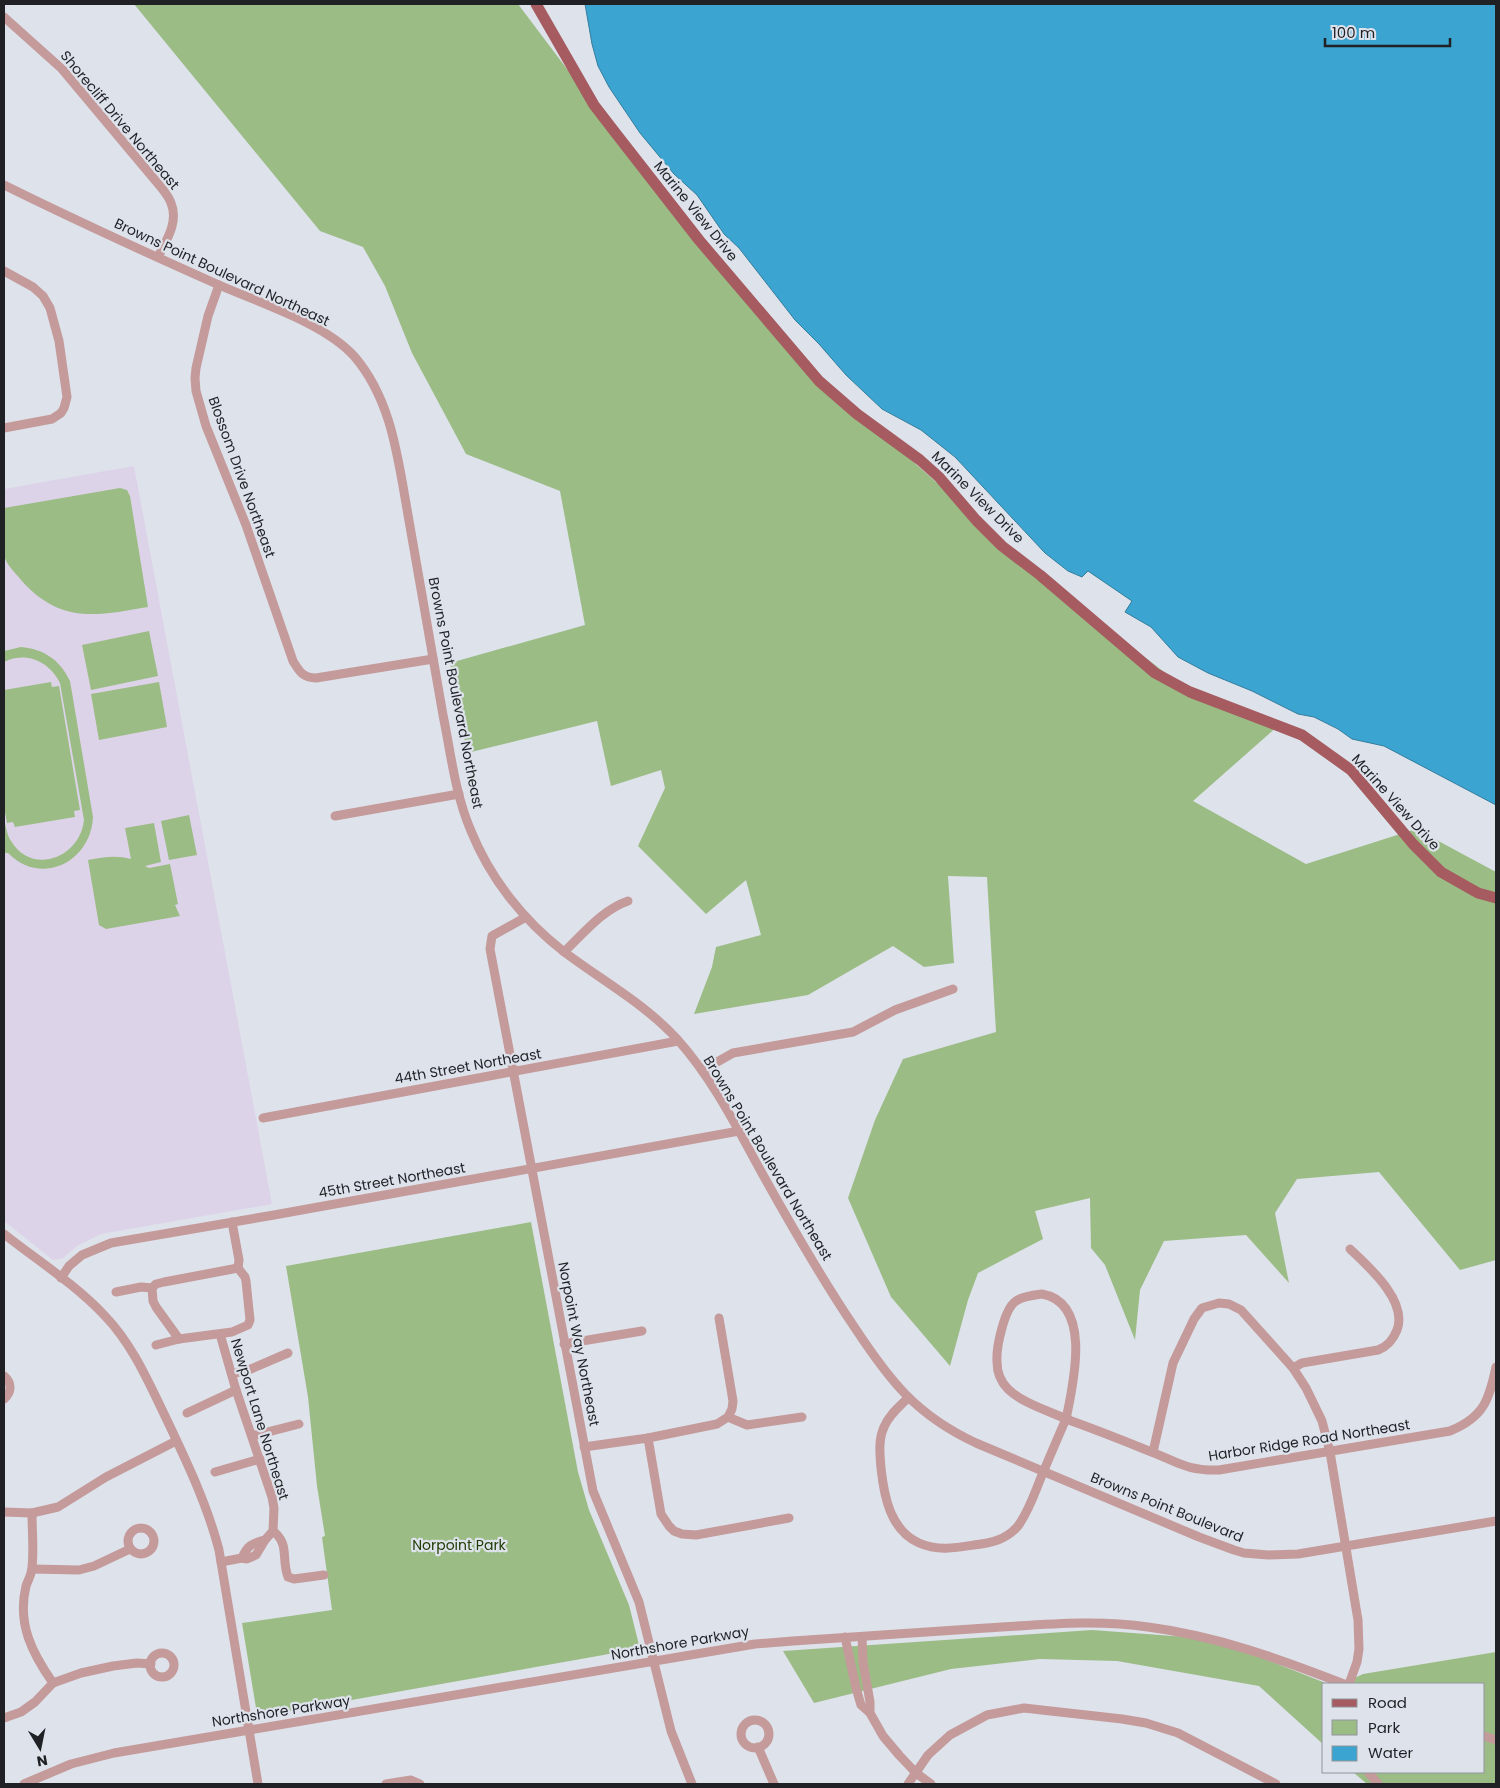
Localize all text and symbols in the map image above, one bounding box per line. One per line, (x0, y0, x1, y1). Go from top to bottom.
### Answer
scale bar (1325, 15, 1450, 47)
text: 100 m (1332, 22, 1375, 43)
street label: Shorecliff Drive Northeast (56, 46, 184, 194)
street label: Marine View Drive (649, 157, 743, 266)
street label: Browns Point Boulevard Northeast (111, 213, 333, 331)
street label: Blossom Drive Northeast (203, 394, 281, 560)
street label: Marine View Drive (927, 446, 1029, 548)
street label: Browns Point Boulevard Northeast (424, 575, 488, 811)
street label: Marine View Drive (1347, 749, 1445, 855)
street label: 44th Street Northeast (393, 1043, 543, 1089)
street label: Browns Point Boulevard Northeast (699, 1052, 837, 1264)
street label: 45th Street Northeast (317, 1157, 467, 1203)
street label: Norpoint Way Northeast (553, 1260, 605, 1428)
street label: Newport Lane Northeast (226, 1336, 294, 1502)
street label: Harbor Ridge Road Northeast (1207, 1414, 1411, 1466)
street label: Browns Point Boulevard (1088, 1467, 1246, 1547)
park label: Norpoint Park (412, 1535, 507, 1555)
street label: Northshore Parkway (609, 1621, 751, 1665)
legend (1322, 1683, 1485, 1773)
street label: Northshore Parkway (210, 1690, 352, 1732)
text: Road (1368, 1692, 1407, 1713)
text: Park (1368, 1717, 1400, 1738)
north arrow (15, 1723, 65, 1773)
text: Water (1368, 1742, 1414, 1763)
text: N (35, 1750, 49, 1772)

